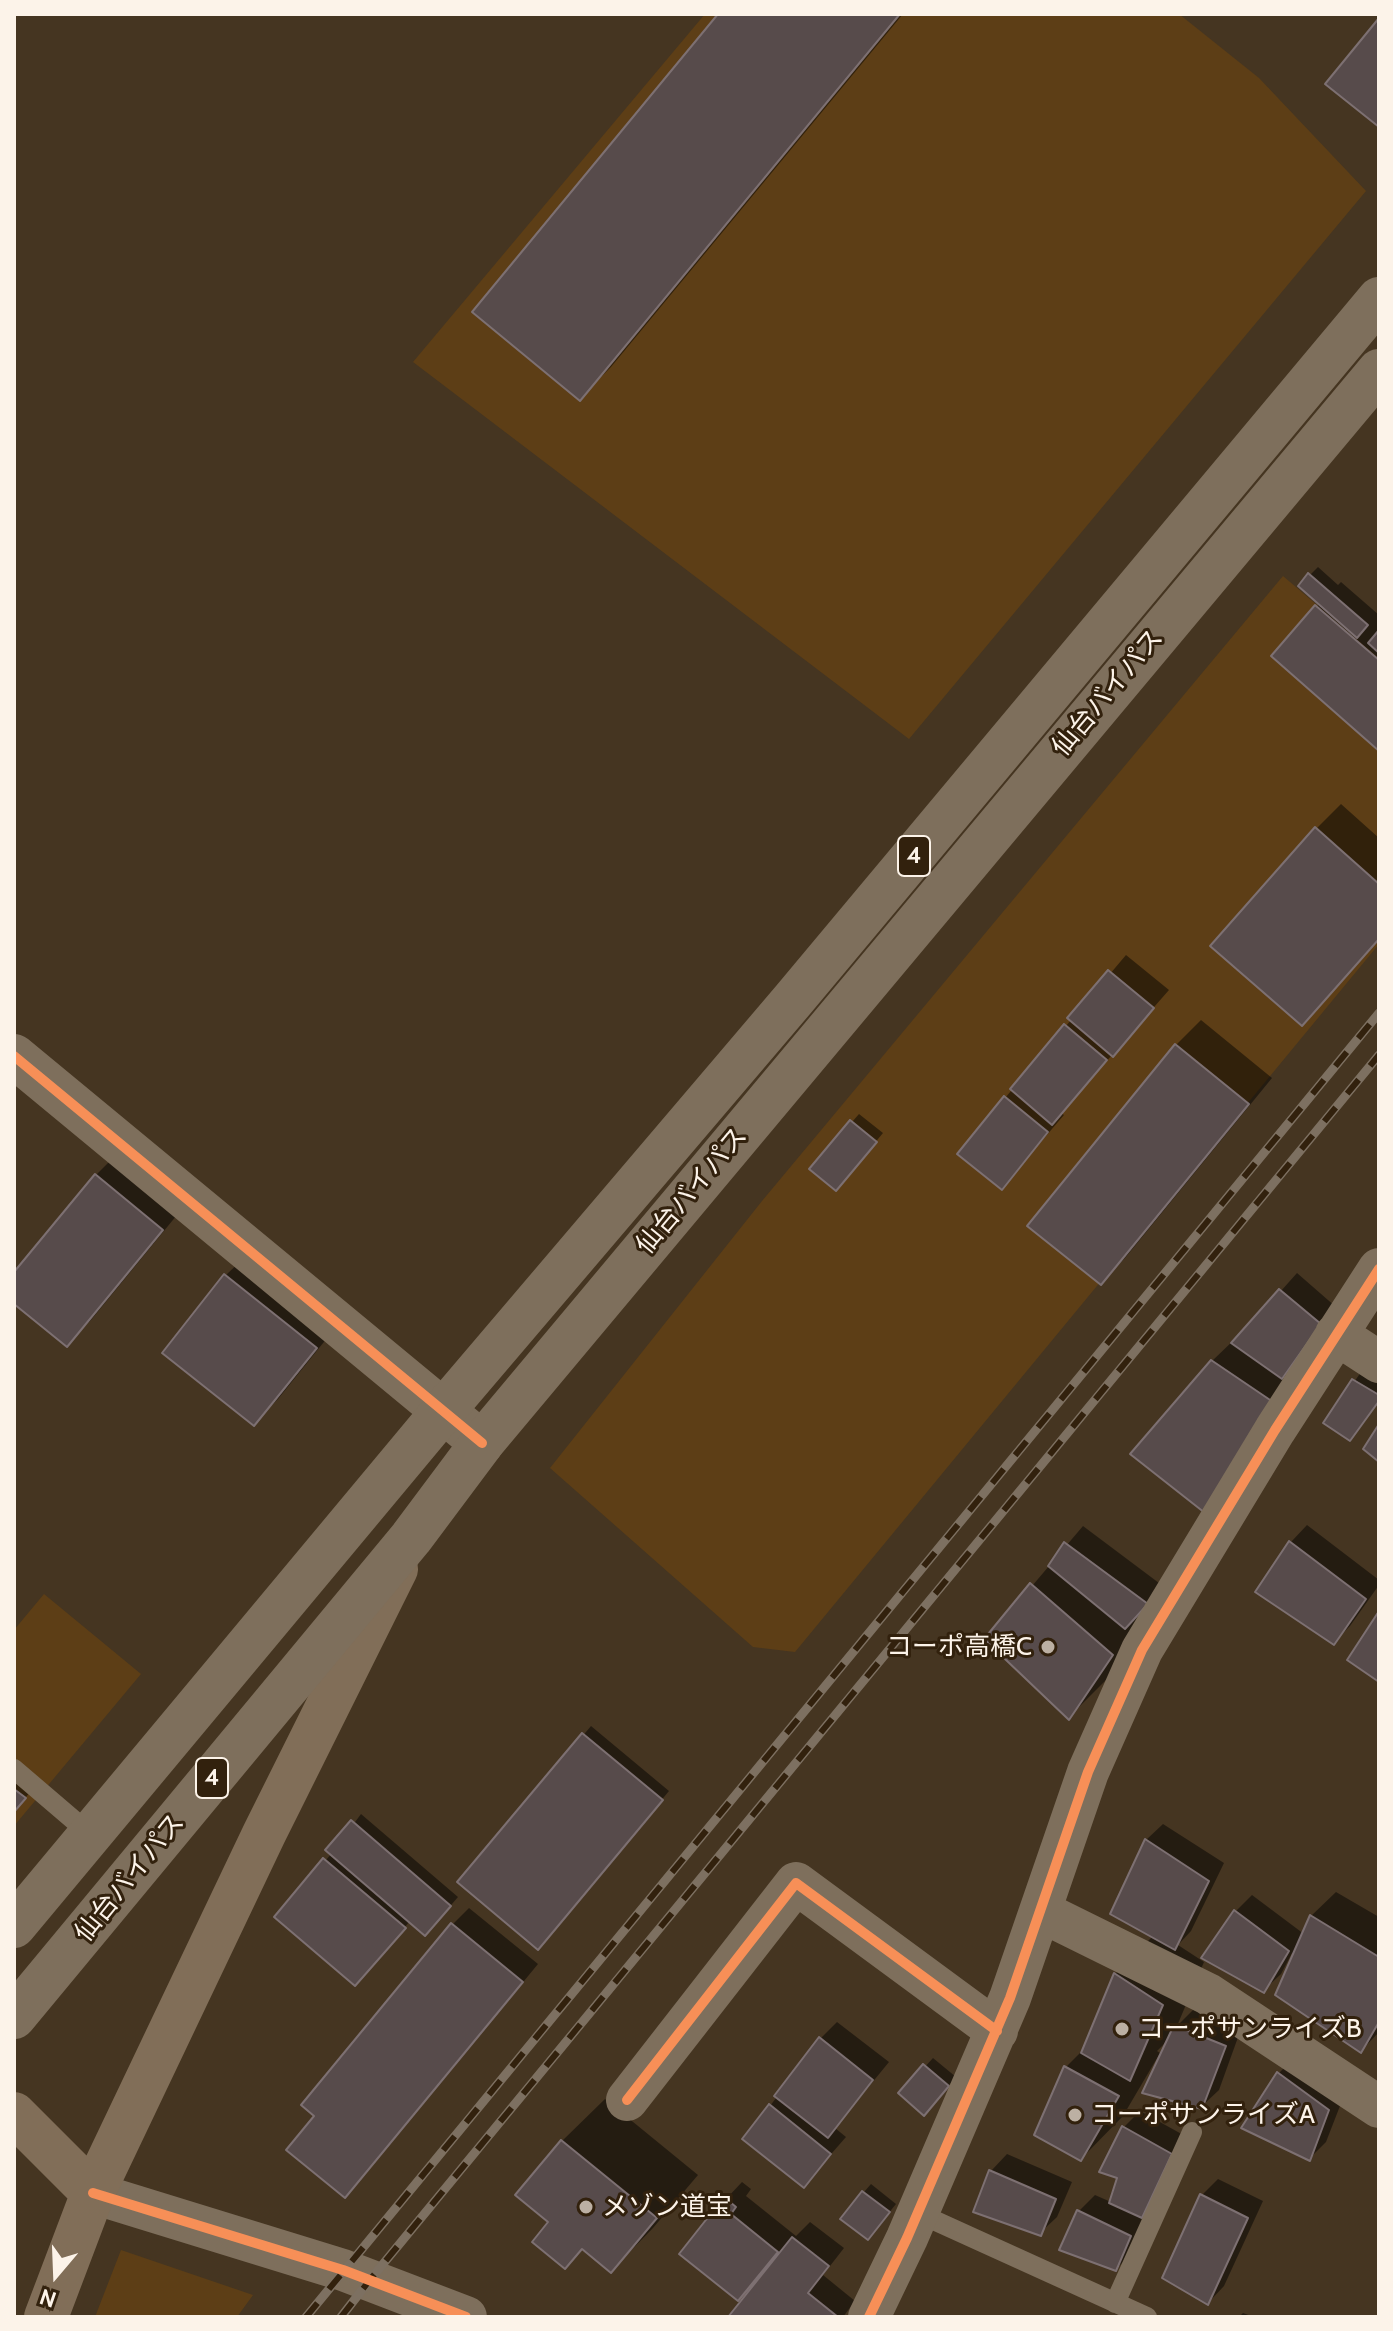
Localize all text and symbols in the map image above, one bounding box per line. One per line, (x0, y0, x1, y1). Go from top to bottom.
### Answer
street label: 仙台バイパス (1046, 623, 1170, 763)
road number: 4 (898, 836, 930, 876)
street label: 仙台バイパス (630, 1121, 754, 1261)
place label: コーポ高橋C (886, 1631, 1032, 1663)
marker: コーポ高橋C (1039, 1638, 1057, 1656)
road number: 4 (196, 1758, 228, 1798)
street label: 仙台バイパス (69, 1808, 191, 1948)
place label: コーポサンライズB (1138, 2013, 1362, 2045)
marker: コーポサンライズB (1113, 2020, 1131, 2038)
place label: コーポサンライズA (1091, 2099, 1315, 2131)
marker: コーポサンライズA (1066, 2106, 1084, 2124)
place label: メゾン道宝 (602, 2191, 732, 2223)
marker: メゾン道宝 (577, 2198, 595, 2216)
north arrow (16, 2235, 96, 2315)
text: N (36, 2283, 60, 2313)

